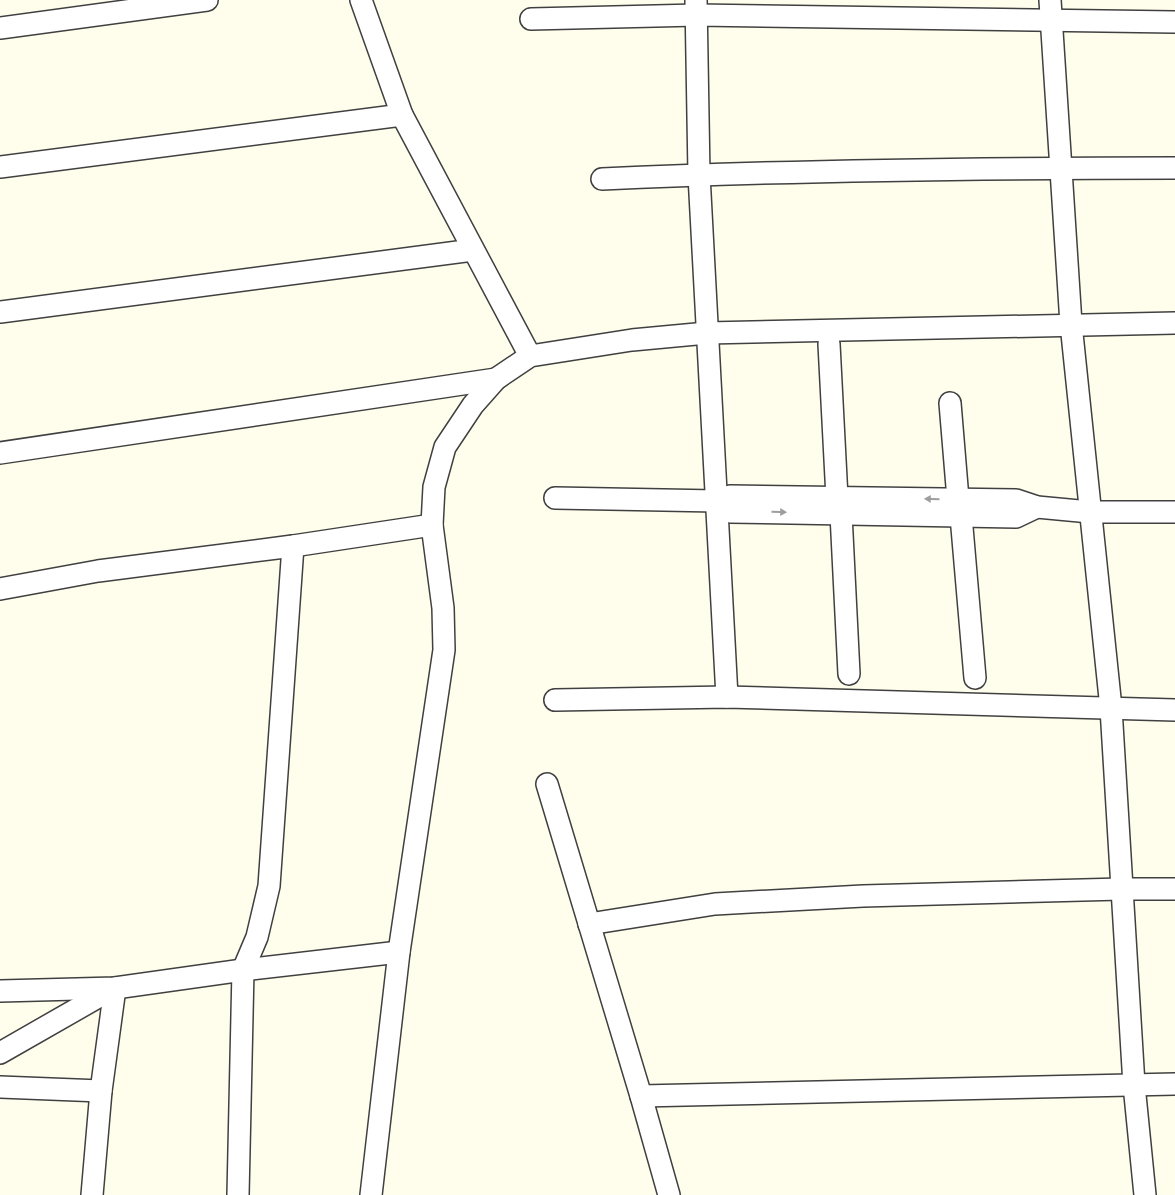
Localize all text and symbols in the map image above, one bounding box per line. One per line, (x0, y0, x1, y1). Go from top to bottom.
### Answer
one-way arrow (924, 495, 940, 503)
one-way arrow (771, 509, 787, 517)

